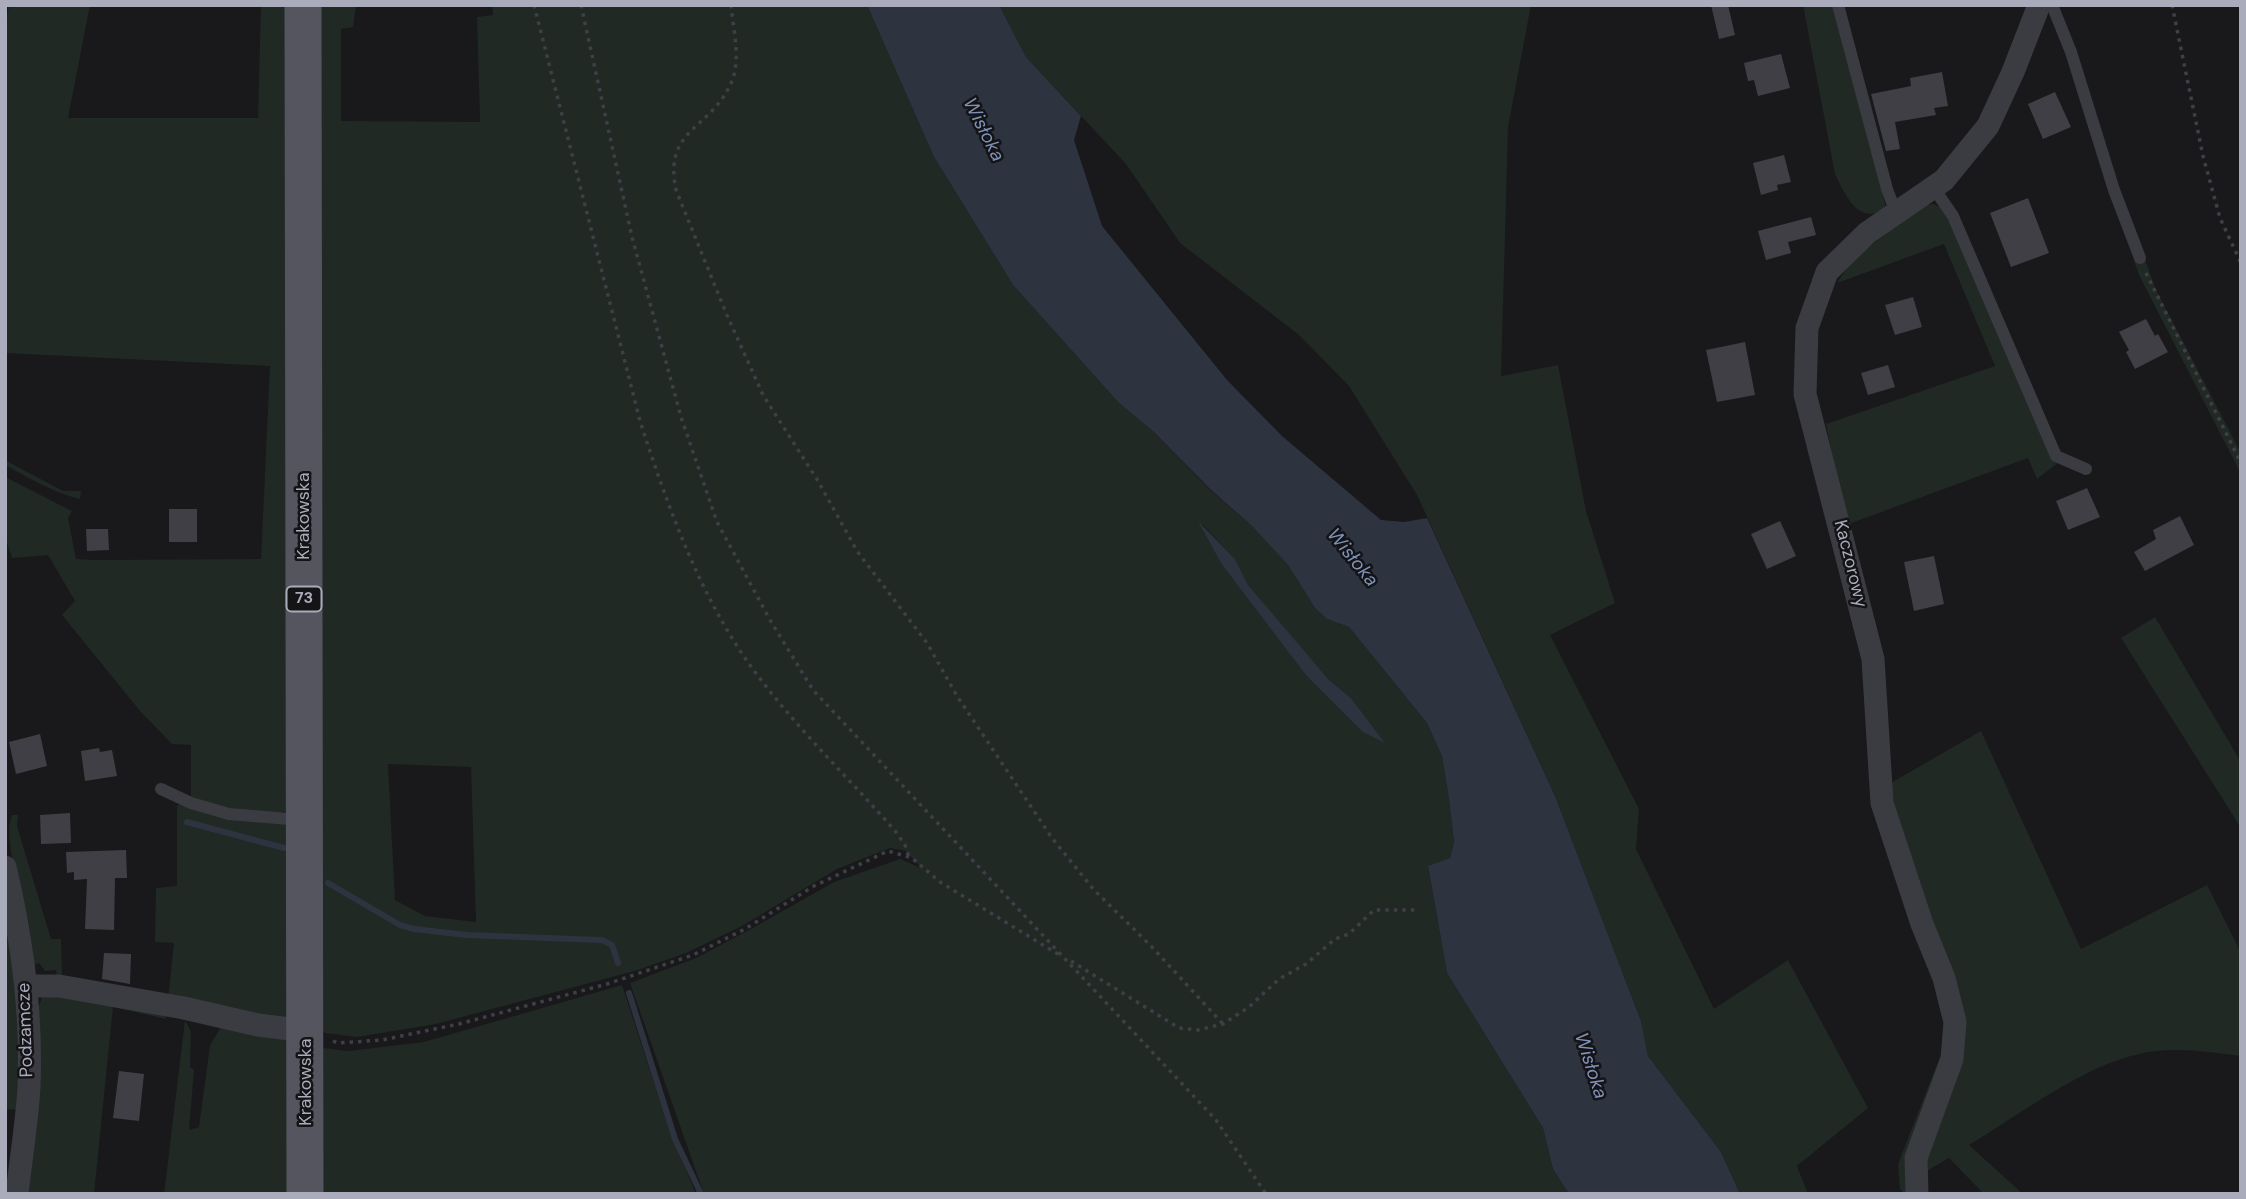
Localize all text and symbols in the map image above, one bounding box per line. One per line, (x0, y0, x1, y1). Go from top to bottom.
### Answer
water label: Wisłoka (957, 94, 1009, 166)
street label: Krakowska (293, 472, 315, 560)
street label: Kaczorowy (1829, 518, 1871, 610)
water label: Wisłoka (1322, 524, 1382, 592)
road number: 73 (286, 586, 322, 612)
street label: Podzamcze (14, 982, 38, 1078)
water label: Wisłoka (1569, 1030, 1611, 1102)
street label: Krakowska (295, 1038, 317, 1126)

